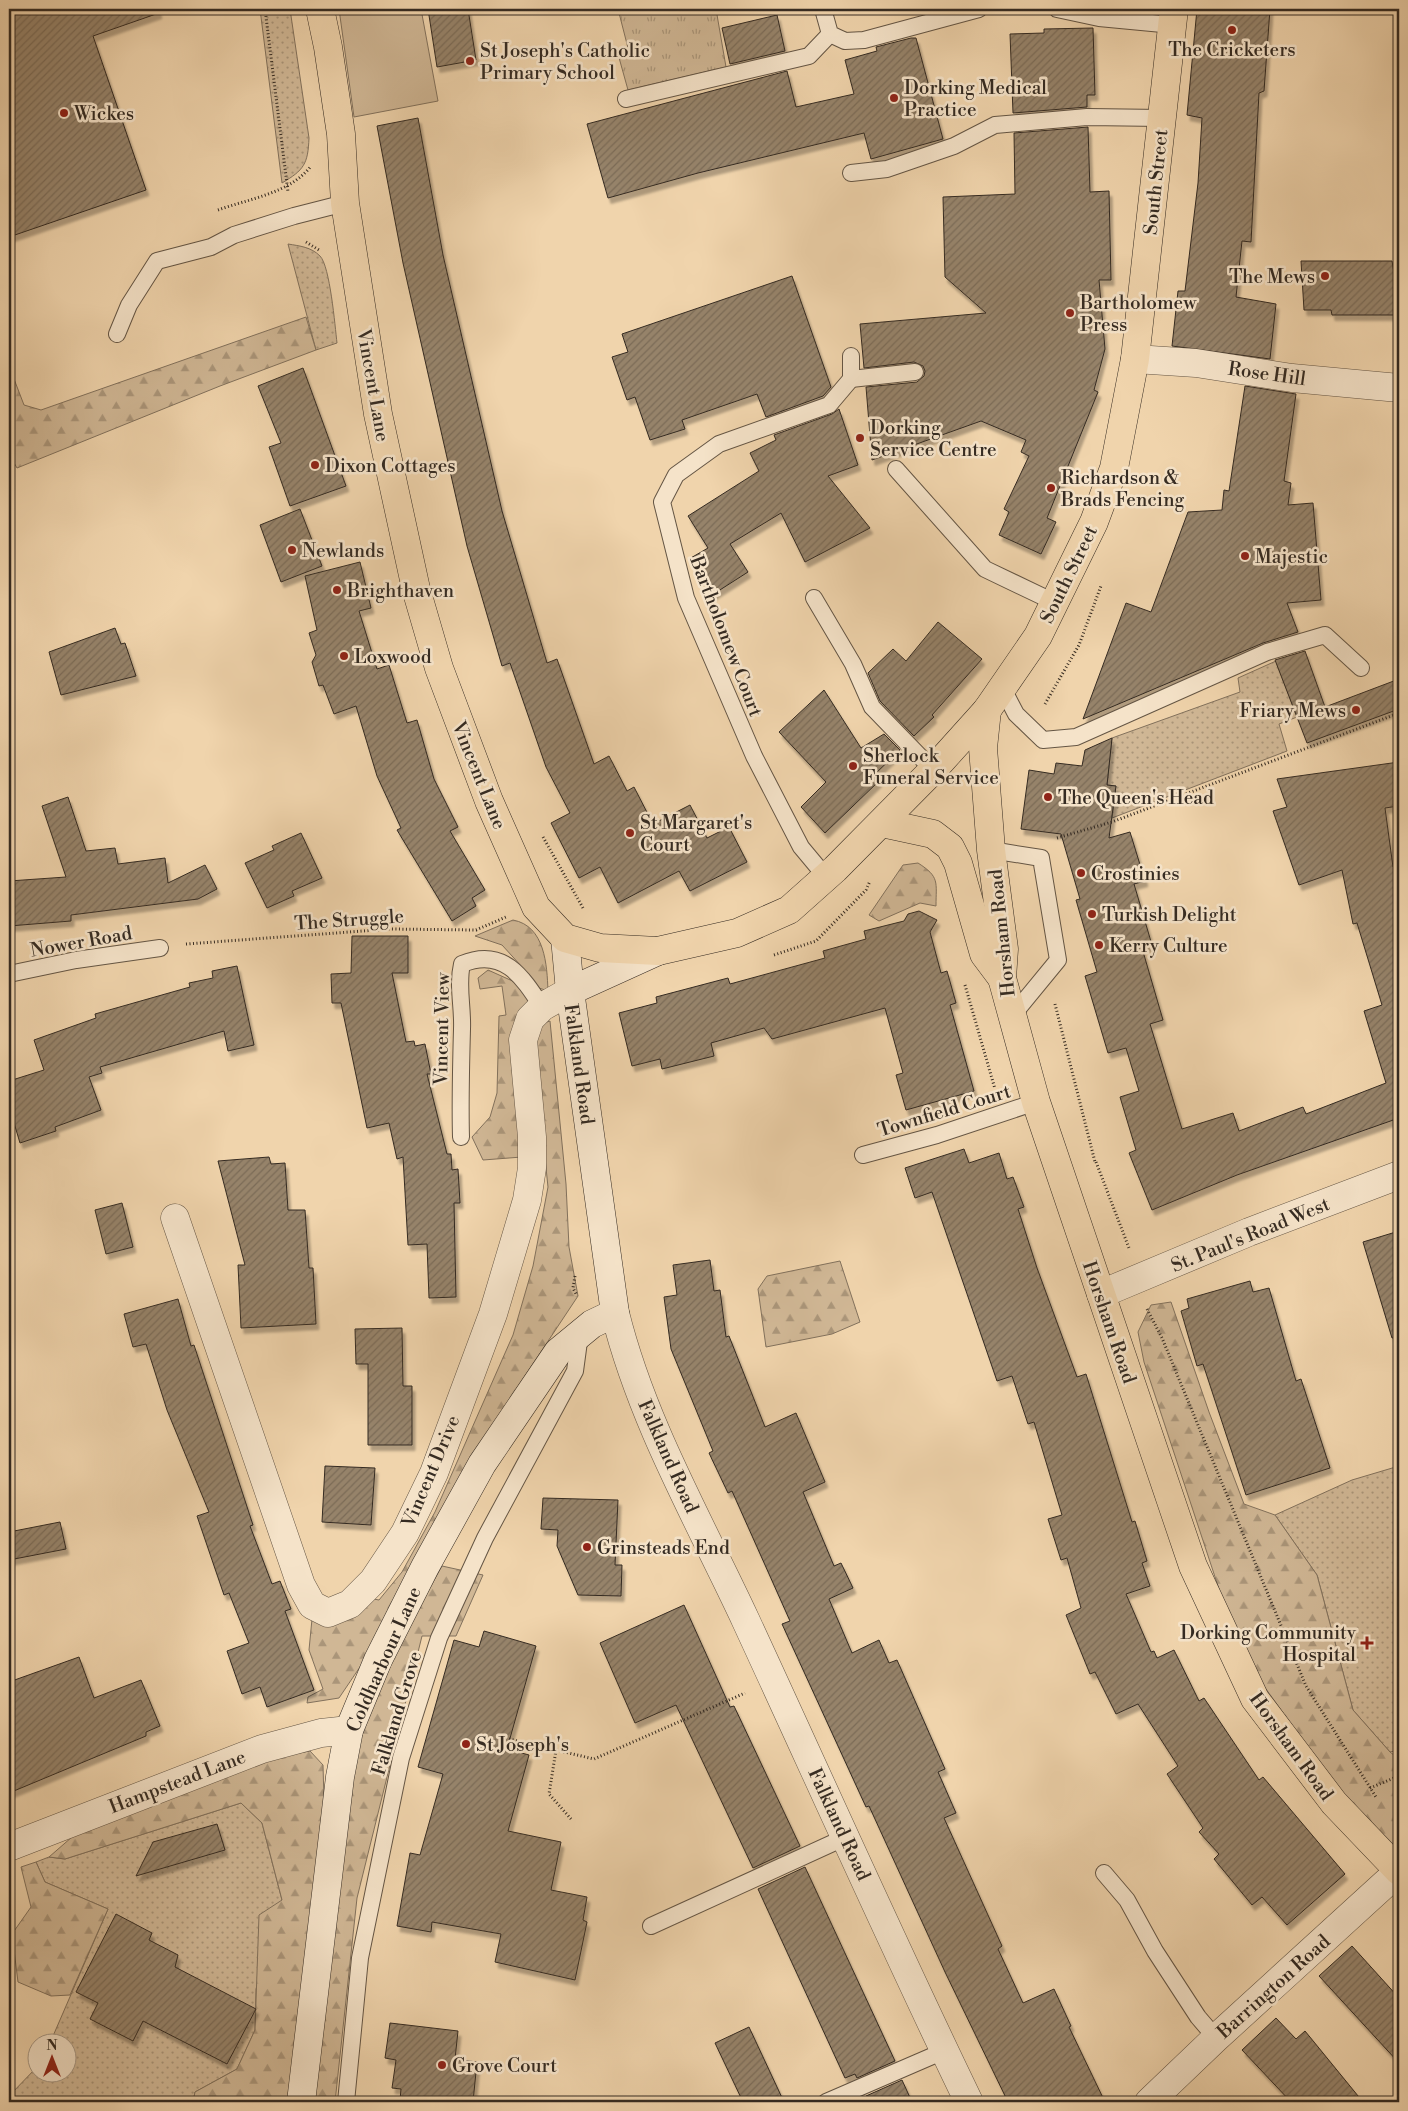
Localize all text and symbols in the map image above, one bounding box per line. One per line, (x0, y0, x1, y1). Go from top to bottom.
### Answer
marker: The Cricketers (1226, 24, 1238, 36)
place label: The Cricketers (1168, 38, 1296, 62)
place label: St Joseph's Catholic Primary School (480, 39, 650, 85)
marker: St Joseph's Catholic Primary School (464, 55, 476, 67)
place label: Dorking Medical Practice (904, 76, 1047, 122)
marker: Dorking Medical Practice (888, 92, 900, 104)
place label: Wickes (73, 102, 134, 126)
marker: Wickes (58, 107, 70, 119)
street label: South Street (1139, 128, 1174, 236)
place label: The Mews (1229, 265, 1315, 289)
marker: The Mews (1319, 270, 1331, 282)
place label: Bartholomew Press (1079, 291, 1197, 337)
marker: Bartholomew Press (1064, 307, 1076, 319)
street label: Vincent Lane (351, 326, 395, 444)
street label: Rose Hill (1226, 357, 1308, 391)
place label: Dorking Service Centre (870, 416, 997, 462)
marker: Dorking Service Centre (854, 432, 866, 444)
place label: Dixon Cottages (325, 454, 456, 478)
marker: Dixon Cottages (309, 459, 321, 471)
place label: Richardson & Brads Fencing (1060, 466, 1184, 512)
marker: Richardson & Brads Fencing (1045, 482, 1057, 494)
street label: South Street (1035, 521, 1103, 627)
place label: Newlands (302, 539, 384, 563)
marker: Newlands (286, 544, 298, 556)
place label: Majestic (1255, 545, 1328, 569)
marker: Majestic (1239, 550, 1251, 562)
street label: Bartholomew Court (684, 552, 768, 720)
place label: Brighthaven (346, 579, 454, 603)
marker: Brighthaven (331, 584, 343, 596)
place label: Loxwood (354, 645, 432, 669)
marker: Loxwood (338, 650, 350, 662)
place label: Friary Mews (1239, 699, 1346, 723)
marker: Friary Mews (1350, 704, 1362, 716)
street label: Vincent Lane (446, 717, 512, 833)
place label: Sherlock Funeral Service (863, 744, 999, 790)
marker: Sherlock Funeral Service (847, 760, 859, 772)
place label: The Queen's Head (1058, 786, 1214, 810)
marker: The Queen's Head (1042, 791, 1054, 803)
place label: St Margaret's Court (640, 811, 752, 857)
marker: St Margaret's Court (624, 827, 636, 839)
place label: Crostinies (1091, 862, 1180, 886)
marker: Crostinies (1075, 867, 1087, 879)
street label: Horsham Road (983, 868, 1021, 998)
place label: Turkish Delight (1102, 903, 1237, 927)
street label: The Struggle (293, 904, 405, 936)
marker: Turkish Delight (1086, 908, 1098, 920)
street label: Nower Road (28, 921, 134, 963)
place label: Kerry Culture (1109, 934, 1228, 958)
marker: Kerry Culture (1093, 939, 1105, 951)
street label: Vincent View (429, 972, 455, 1087)
street label: Falkland Road (559, 1002, 599, 1126)
street label: Townfield Court (875, 1079, 1014, 1143)
street label: St. Paul's Road West (1167, 1192, 1334, 1278)
street label: Horsham Road (1077, 1258, 1141, 1387)
street label: Falkland Road (632, 1396, 704, 1517)
street label: Vincent Drive (396, 1412, 465, 1532)
place label: Grinsteads End (597, 1536, 730, 1560)
marker: Grinsteads End (581, 1541, 593, 1553)
street label: Coldharbour Lane (341, 1583, 427, 1736)
place label: Dorking Community Hospital (1180, 1621, 1357, 1667)
marker: Dorking Community Hospital (1360, 1636, 1374, 1650)
street label: Falkland Grove (367, 1648, 427, 1778)
street label: Horsham Road (1244, 1688, 1339, 1806)
place label: St Joseph's (476, 1733, 569, 1757)
marker: St Joseph's (460, 1738, 472, 1750)
street label: Hampstead Lane (106, 1745, 249, 1819)
street label: Falkland Road (802, 1764, 876, 1885)
street label: Barrington Road (1211, 1929, 1335, 2045)
north arrow (28, 2034, 78, 2084)
text: N (46, 2037, 58, 2055)
place label: Grove Court (452, 2054, 557, 2078)
marker: Grove Court (436, 2059, 448, 2071)

